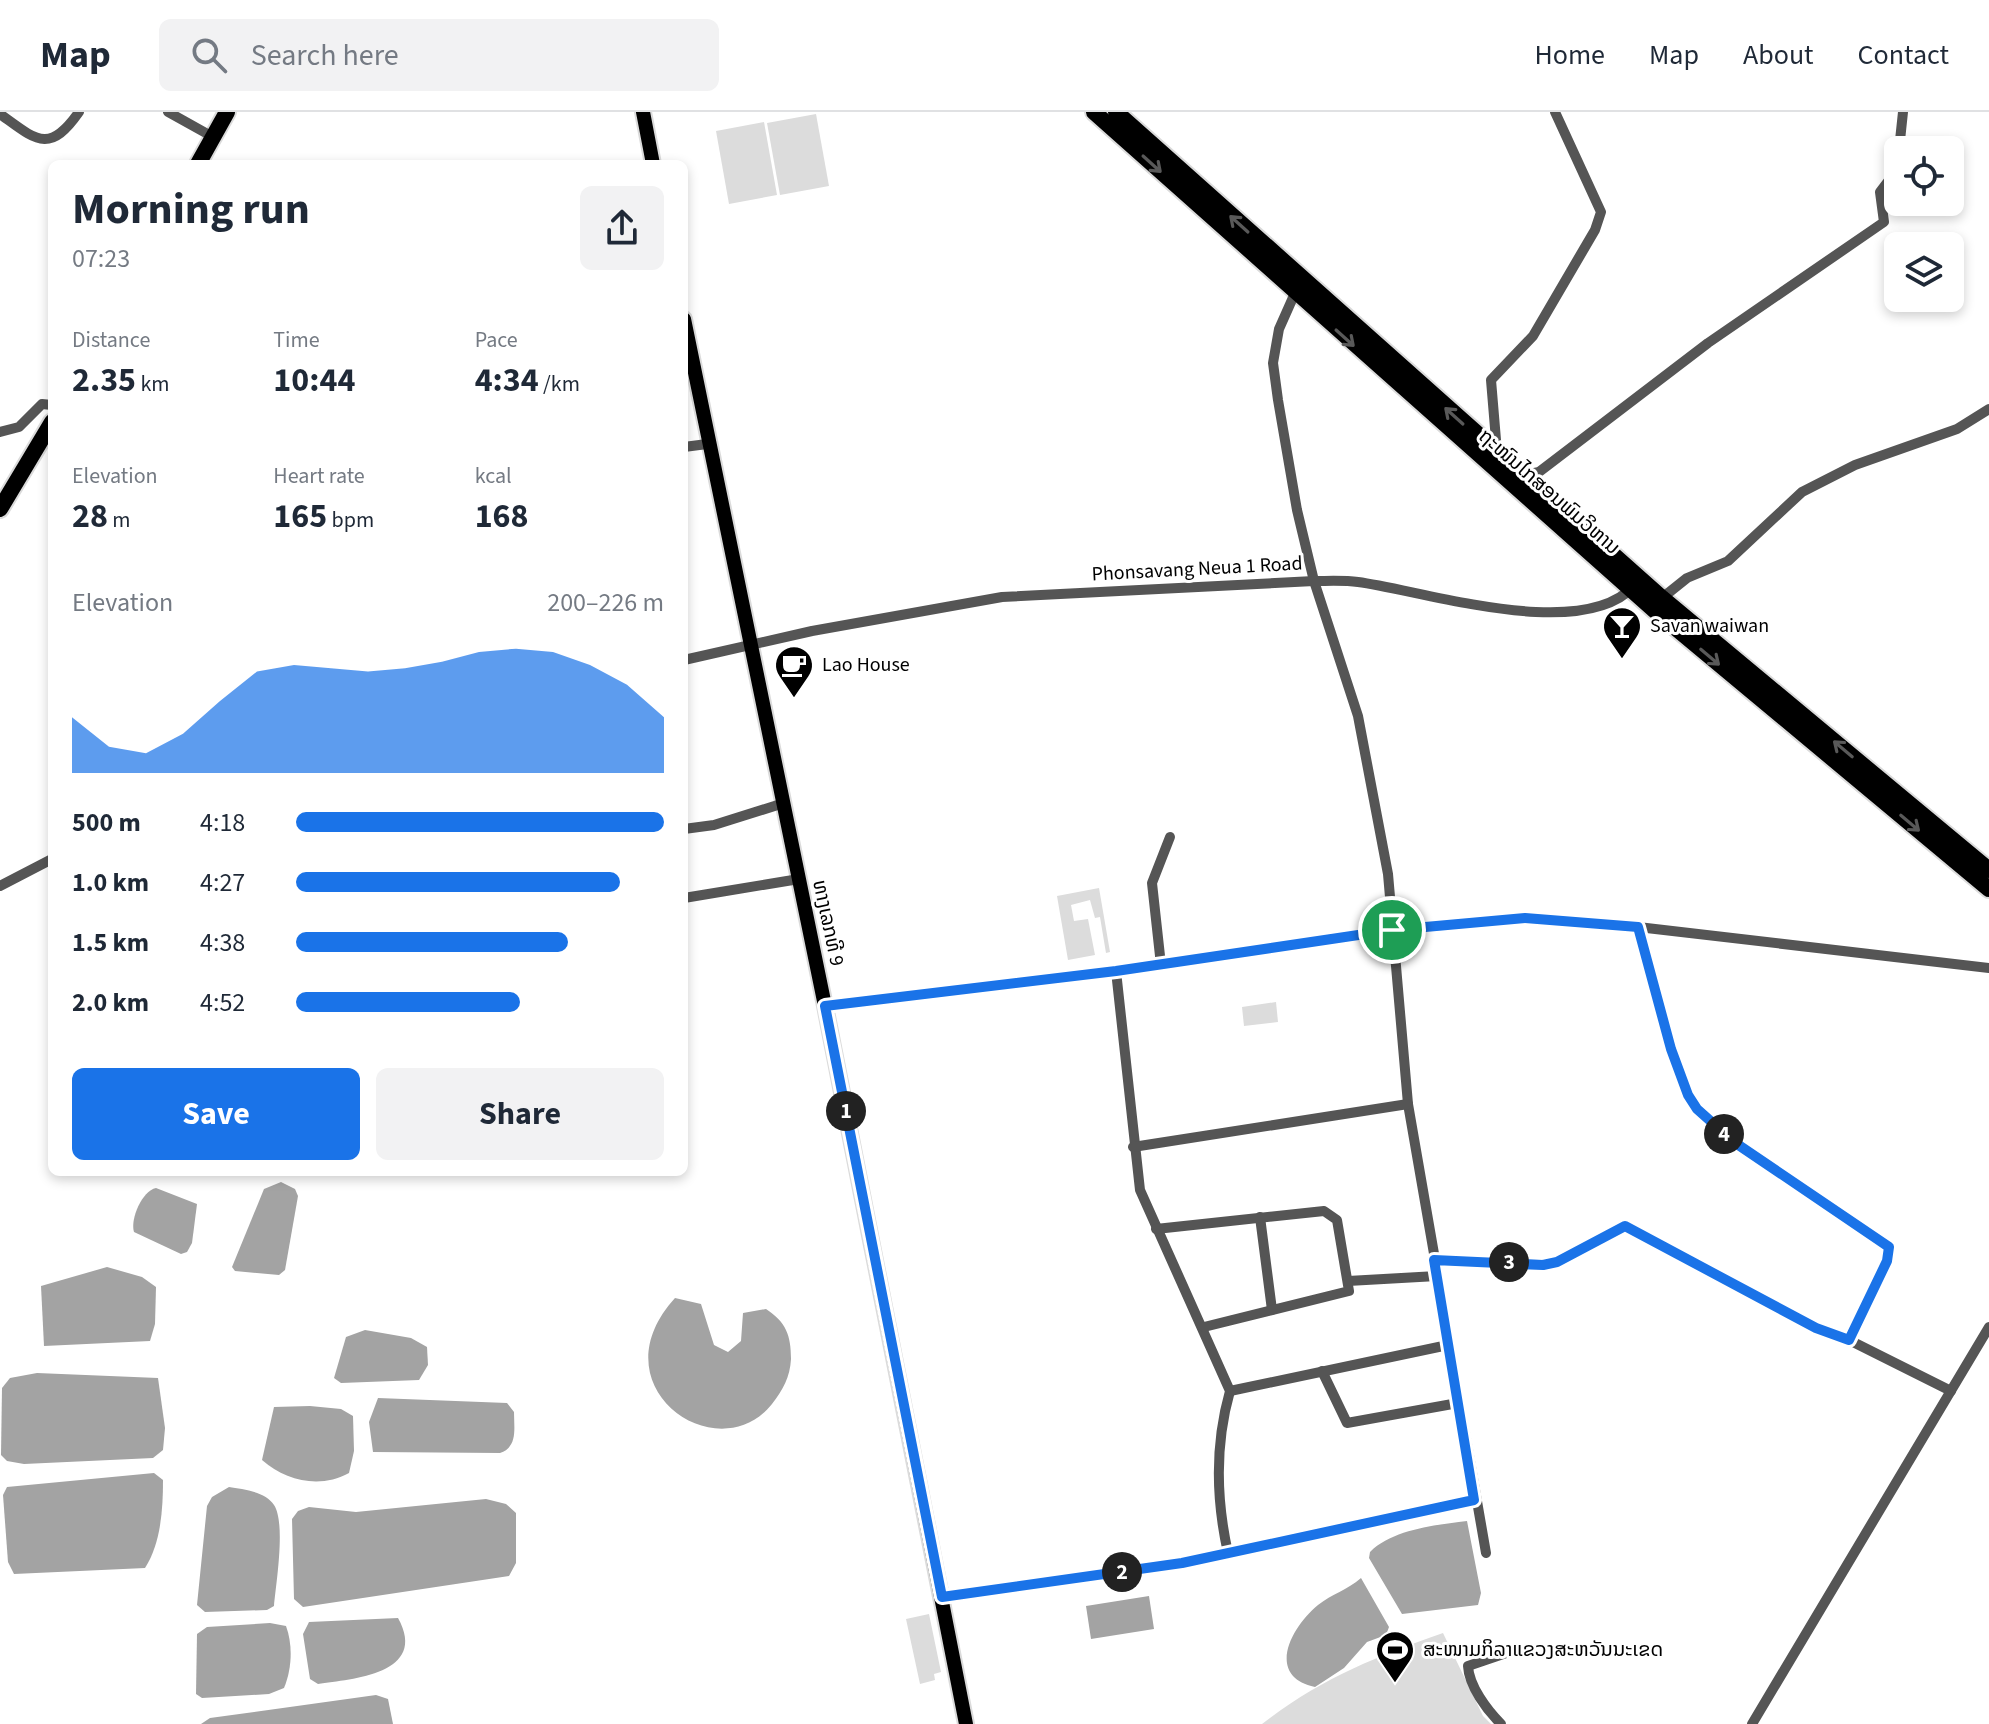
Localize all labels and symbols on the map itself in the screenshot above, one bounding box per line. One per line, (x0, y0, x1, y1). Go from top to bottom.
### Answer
one-way arrow (1142, 155, 1162, 173)
one-way arrow (1230, 215, 1250, 233)
one-way arrow (1335, 329, 1355, 347)
one-way arrow (1444, 407, 1464, 425)
street label: ຖະໜົນໄກສອນພົມວິຫານ (1472, 423, 1626, 561)
street label: Phonsavang Neua 1 Road (1091, 549, 1303, 589)
bar icon: Savan waiwan (1601, 605, 1643, 660)
place label: Savan waiwan (1650, 612, 1769, 640)
cafe icon: Lao House (773, 644, 815, 699)
one-way arrow (1699, 648, 1720, 665)
place label: Lao House (822, 651, 910, 679)
one-way arrow (1833, 740, 1854, 758)
one-way arrow (1899, 814, 1920, 832)
street label: ທາງເລກທີ 9 (805, 877, 851, 969)
pin (1358, 896, 1426, 964)
pin: 1 (826, 1091, 866, 1131)
pin: 4 (1704, 1114, 1744, 1154)
pin: 3 (1489, 1242, 1529, 1282)
pin: 2 (1102, 1552, 1142, 1592)
sports icon: ສະໜາມກິລາແຂວງສະຫວັນນະເຂດ (1374, 1629, 1416, 1684)
place label: ສະໜາມກິລາແຂວງສະຫວັນນະເຂດ (1423, 1636, 1663, 1664)

